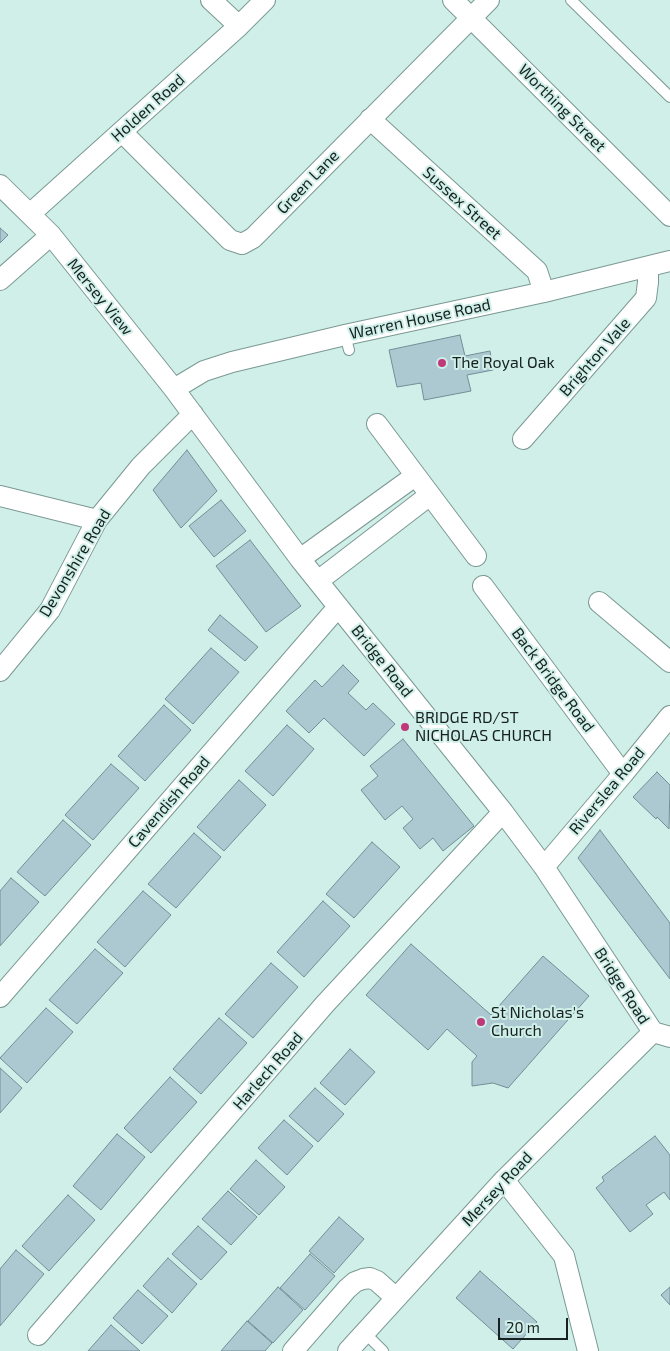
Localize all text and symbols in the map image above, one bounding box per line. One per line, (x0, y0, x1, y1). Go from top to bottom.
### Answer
street label: Worthing Street (514, 60, 610, 156)
street label: Holden Road (107, 70, 189, 146)
street label: Green Lane (273, 146, 343, 218)
street label: Sussex Street (419, 163, 505, 243)
street label: Mersey View (63, 255, 137, 339)
street label: Warren House Road (348, 295, 492, 343)
street label: Brighton Vale (556, 314, 634, 400)
place label: The Royal Oak (452, 353, 555, 373)
marker: The Royal Oak (436, 357, 448, 369)
street label: Devonshire Road (35, 506, 115, 620)
street label: Bridge Road (347, 621, 417, 701)
street label: Back Bridge Road (508, 624, 598, 736)
place label: BRIDGE RD/ST NICHOLAS CHURCH (415, 708, 552, 746)
marker: BRIDGE RD/ST NICHOLAS CHURCH (399, 721, 411, 733)
street label: Riverslea Road (565, 743, 649, 839)
street label: Cavendish Road (124, 752, 214, 852)
street label: Bridge Road (590, 944, 654, 1028)
place label: St Nicholas's Church (491, 1003, 584, 1041)
marker: St Nicholas's Church (475, 1016, 487, 1028)
street label: Harlech Road (229, 1028, 307, 1114)
street label: Mersey Road (458, 1148, 536, 1230)
scale bar (500, 1308, 570, 1340)
text: 20 m (506, 1318, 540, 1336)

